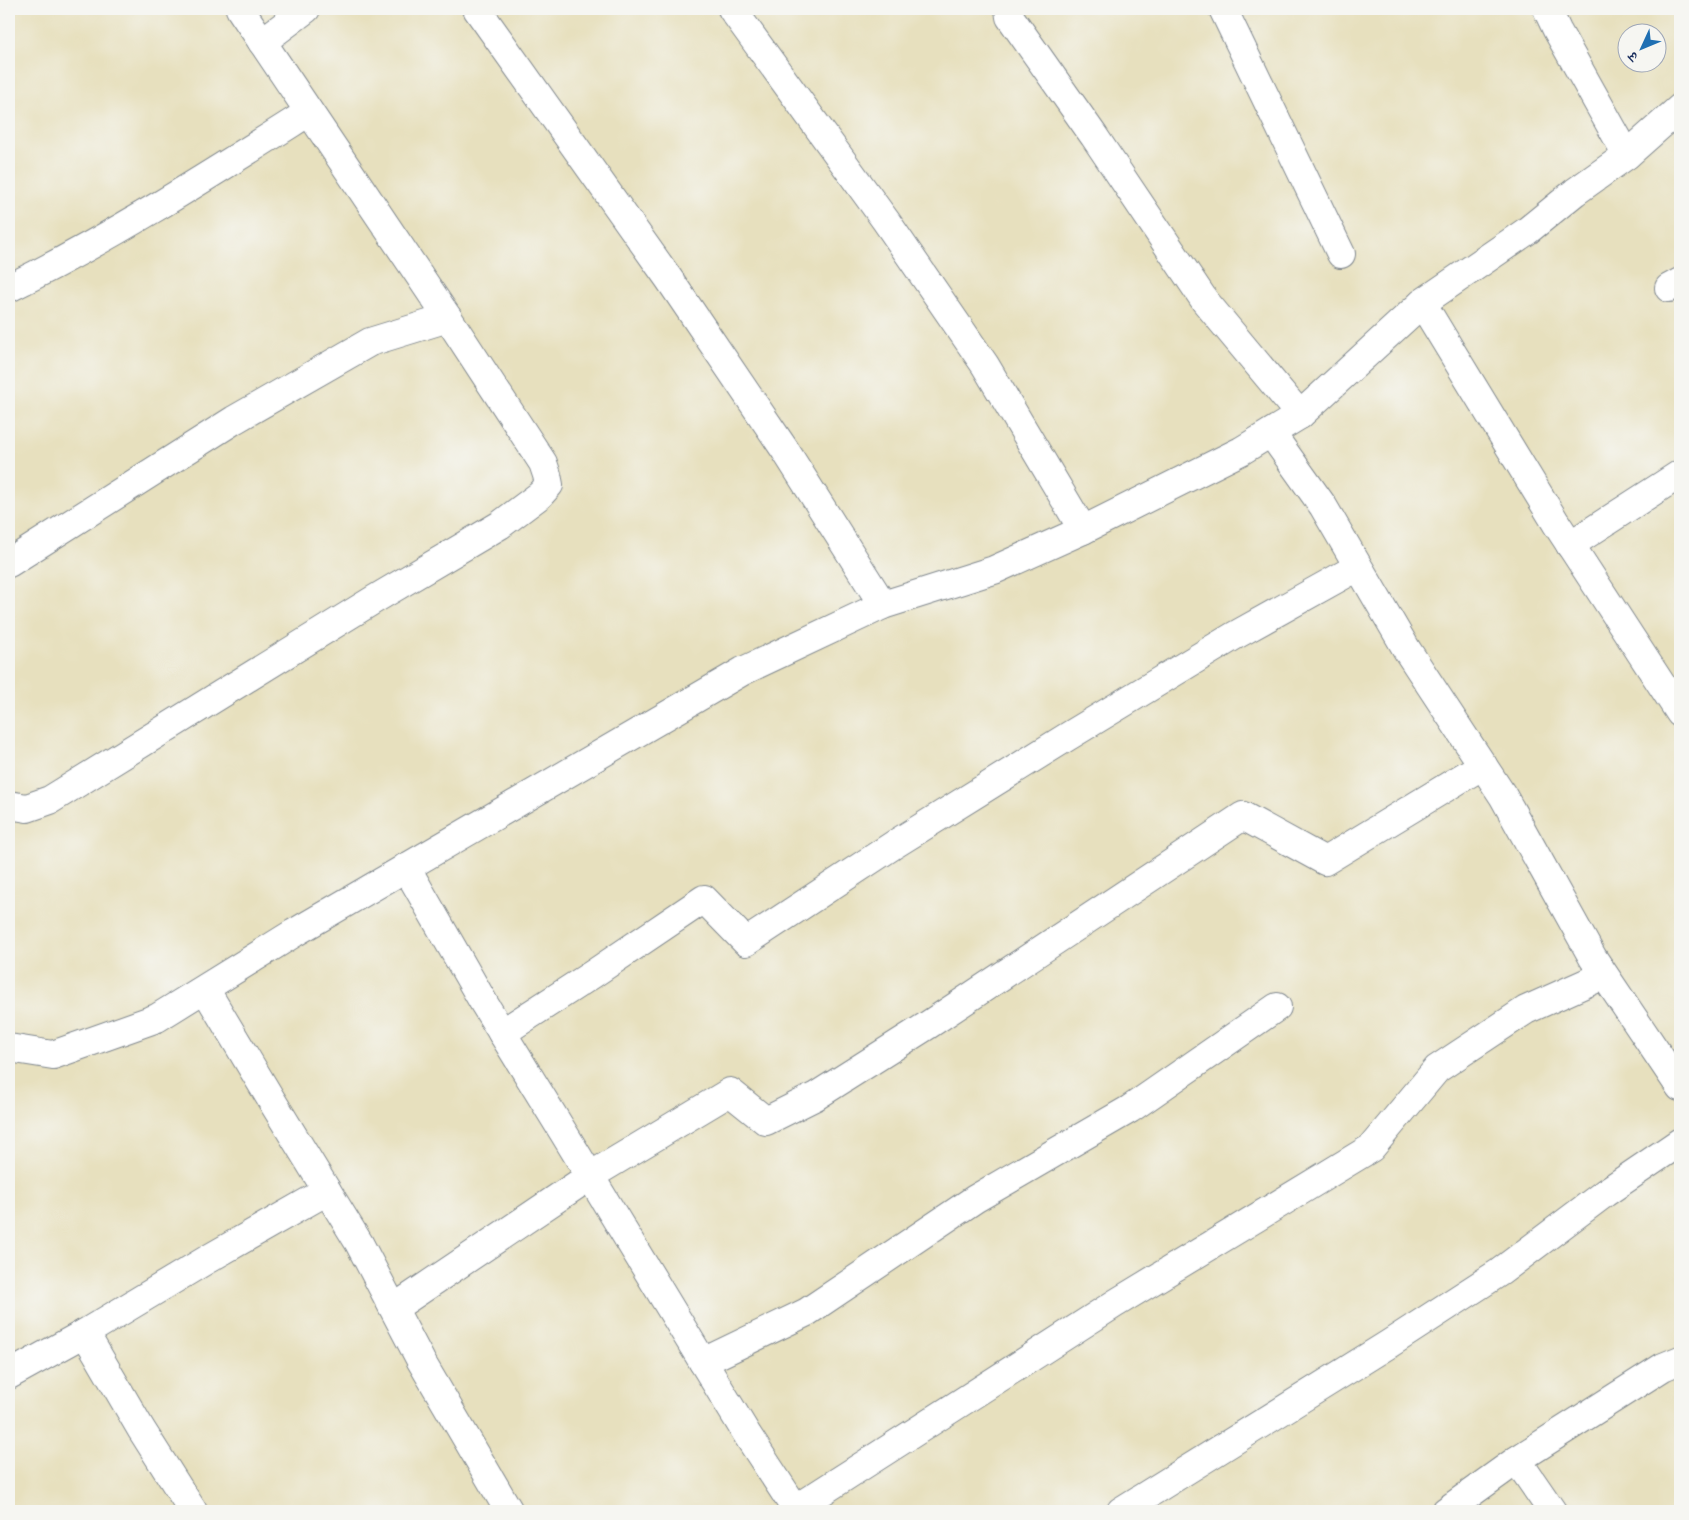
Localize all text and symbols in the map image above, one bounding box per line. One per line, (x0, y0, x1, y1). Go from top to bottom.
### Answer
north arrow (1616, 22, 1666, 72)
text: उ (1624, 47, 1643, 66)

